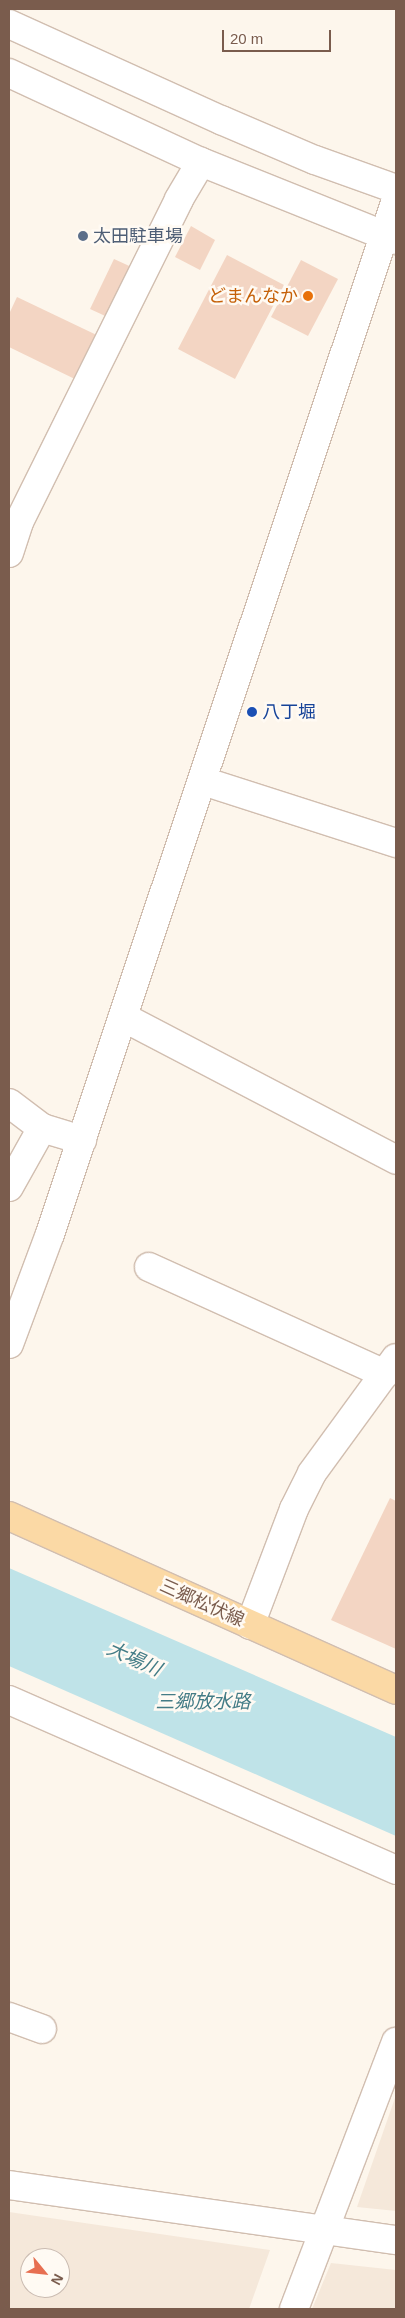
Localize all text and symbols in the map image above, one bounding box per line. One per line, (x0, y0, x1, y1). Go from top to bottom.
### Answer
scale bar (225, 20, 334, 52)
text: 20 m (230, 30, 263, 47)
place label: 太田駐車場 (93, 225, 183, 247)
marker: 太田駐車場 (77, 230, 89, 242)
place label: どまんなか (208, 285, 298, 307)
marker: どまんなか (302, 290, 314, 302)
place label: 八丁堀 (262, 701, 316, 723)
marker: 八丁堀 (246, 706, 258, 718)
street label: 三郷松伏線 (156, 1575, 248, 1631)
water label: 大場川 (103, 1637, 165, 1681)
water label: 三郷放水路 (156, 1691, 250, 1713)
north arrow (20, 2248, 70, 2298)
text: N (48, 2271, 67, 2288)

